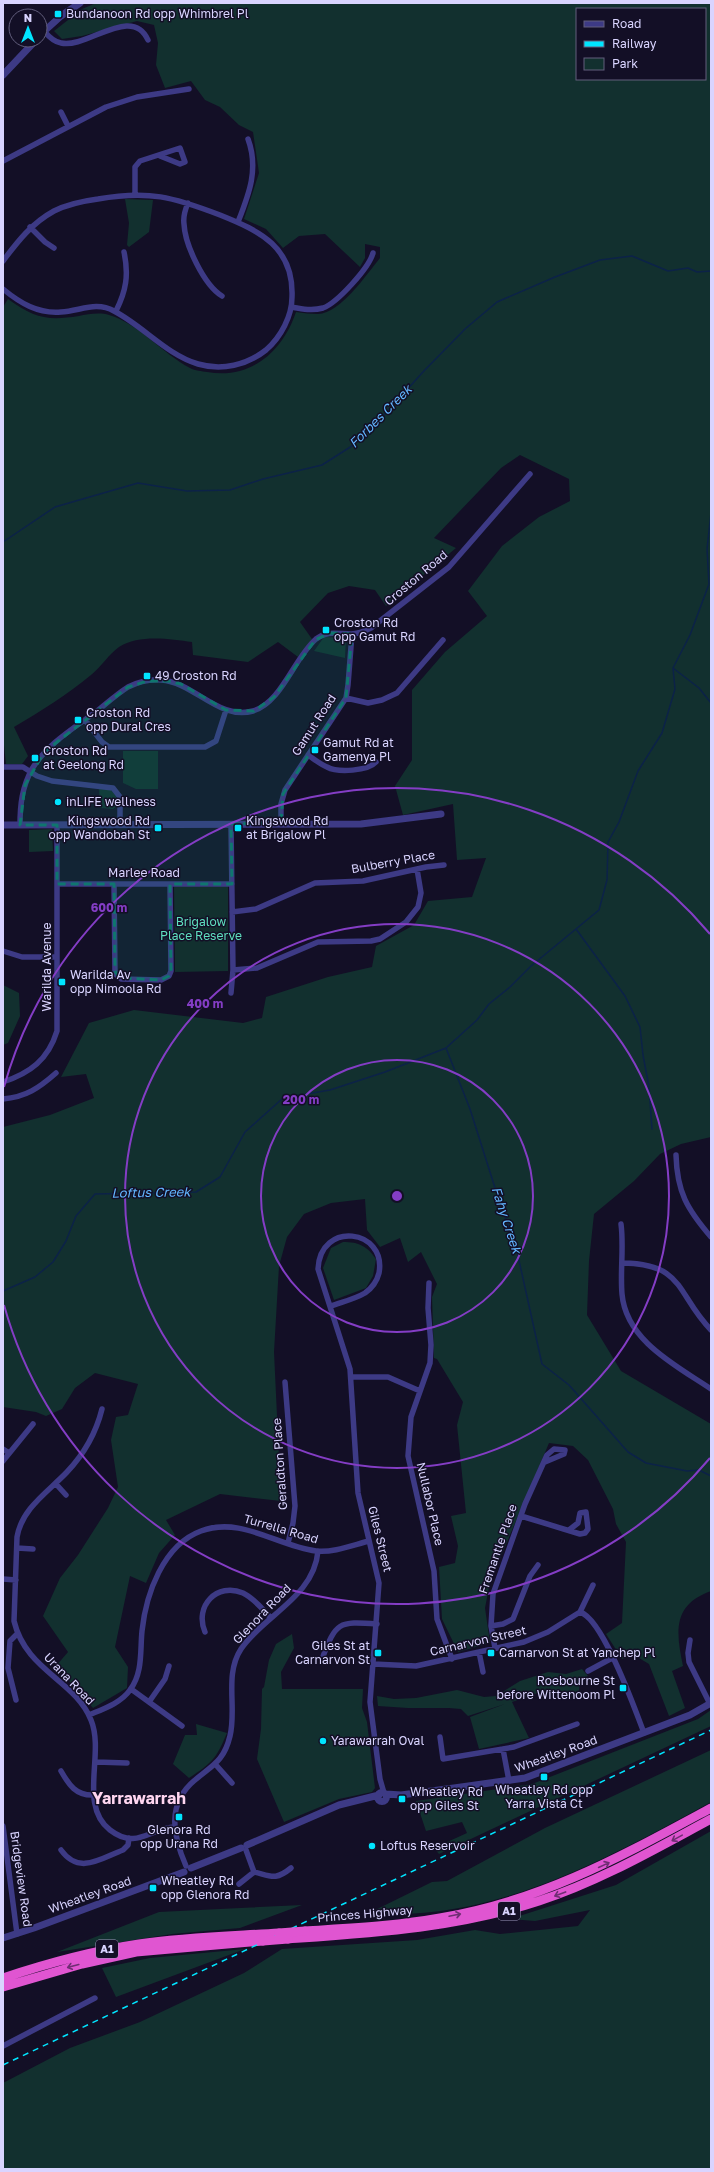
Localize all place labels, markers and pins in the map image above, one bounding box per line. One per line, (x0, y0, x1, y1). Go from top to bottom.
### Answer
place label: Bundanoon Rd opp Whimbrel Pl (66, 6, 249, 21)
marker: Bundanoon Rd opp Whimbrel Pl (53, 9, 63, 19)
place label: Croston Rd opp Gamut Rd (334, 615, 415, 644)
marker: Croston Rd opp Gamut Rd (321, 625, 331, 635)
place label: 49 Croston Rd (155, 668, 237, 683)
marker: 49 Croston Rd (142, 671, 152, 681)
place label: Croston Rd opp Dural Cres (86, 705, 171, 734)
marker: Croston Rd opp Dural Cres (73, 715, 83, 725)
place label: Gamut Rd at Gamenya Pl (323, 735, 394, 764)
place label: Croston Rd at Geelong Rd (43, 743, 124, 772)
marker: Gamut Rd at Gamenya Pl (310, 745, 320, 755)
marker: Croston Rd at Geelong Rd (30, 753, 40, 763)
place label: inLIFE wellness (66, 794, 156, 809)
marker: inLIFE wellness (53, 797, 63, 807)
place label: Kingswood Rd opp Wandobah St (48, 813, 150, 842)
place label: Kingswood Rd at Brigalow Pl (246, 813, 328, 842)
marker: Kingswood Rd opp Wandobah St (153, 823, 163, 833)
marker: Kingswood Rd at Brigalow Pl (233, 823, 243, 833)
place label: Warilda Av opp Nimoola Rd (70, 967, 161, 996)
marker: Warilda Av opp Nimoola Rd (57, 977, 67, 987)
centre of rings (390, 1189, 404, 1203)
place label: Giles St at Carnarvon St (295, 1638, 370, 1667)
place label: Carnarvon St at Yanchep Pl (499, 1645, 656, 1660)
marker: Giles St at Carnarvon St (373, 1648, 383, 1658)
marker: Carnarvon St at Yanchep Pl (486, 1648, 496, 1658)
place label: Roebourne St before Wittenoom Pl (497, 1673, 615, 1702)
marker: Roebourne St before Wittenoom Pl (618, 1683, 628, 1693)
place label: Yarawarrah Oval (331, 1733, 424, 1748)
marker: Yarawarrah Oval (318, 1736, 328, 1746)
marker: Wheatley Rd opp Yarra Vista Ct (539, 1772, 549, 1782)
place label: Wheatley Rd opp Yarra Vista Ct (495, 1782, 593, 1811)
place label: Wheatley Rd opp Giles St (410, 1784, 483, 1813)
marker: Wheatley Rd opp Giles St (397, 1794, 407, 1804)
marker: Glenora Rd opp Urana Rd (174, 1812, 184, 1822)
place label: Glenora Rd opp Urana Rd (140, 1822, 218, 1851)
place label: Loftus Reservoir (380, 1838, 475, 1853)
marker: Loftus Reservoir (367, 1841, 377, 1851)
place label: Wheatley Rd opp Glenora Rd (161, 1873, 249, 1902)
marker: Wheatley Rd opp Glenora Rd (148, 1883, 158, 1893)

